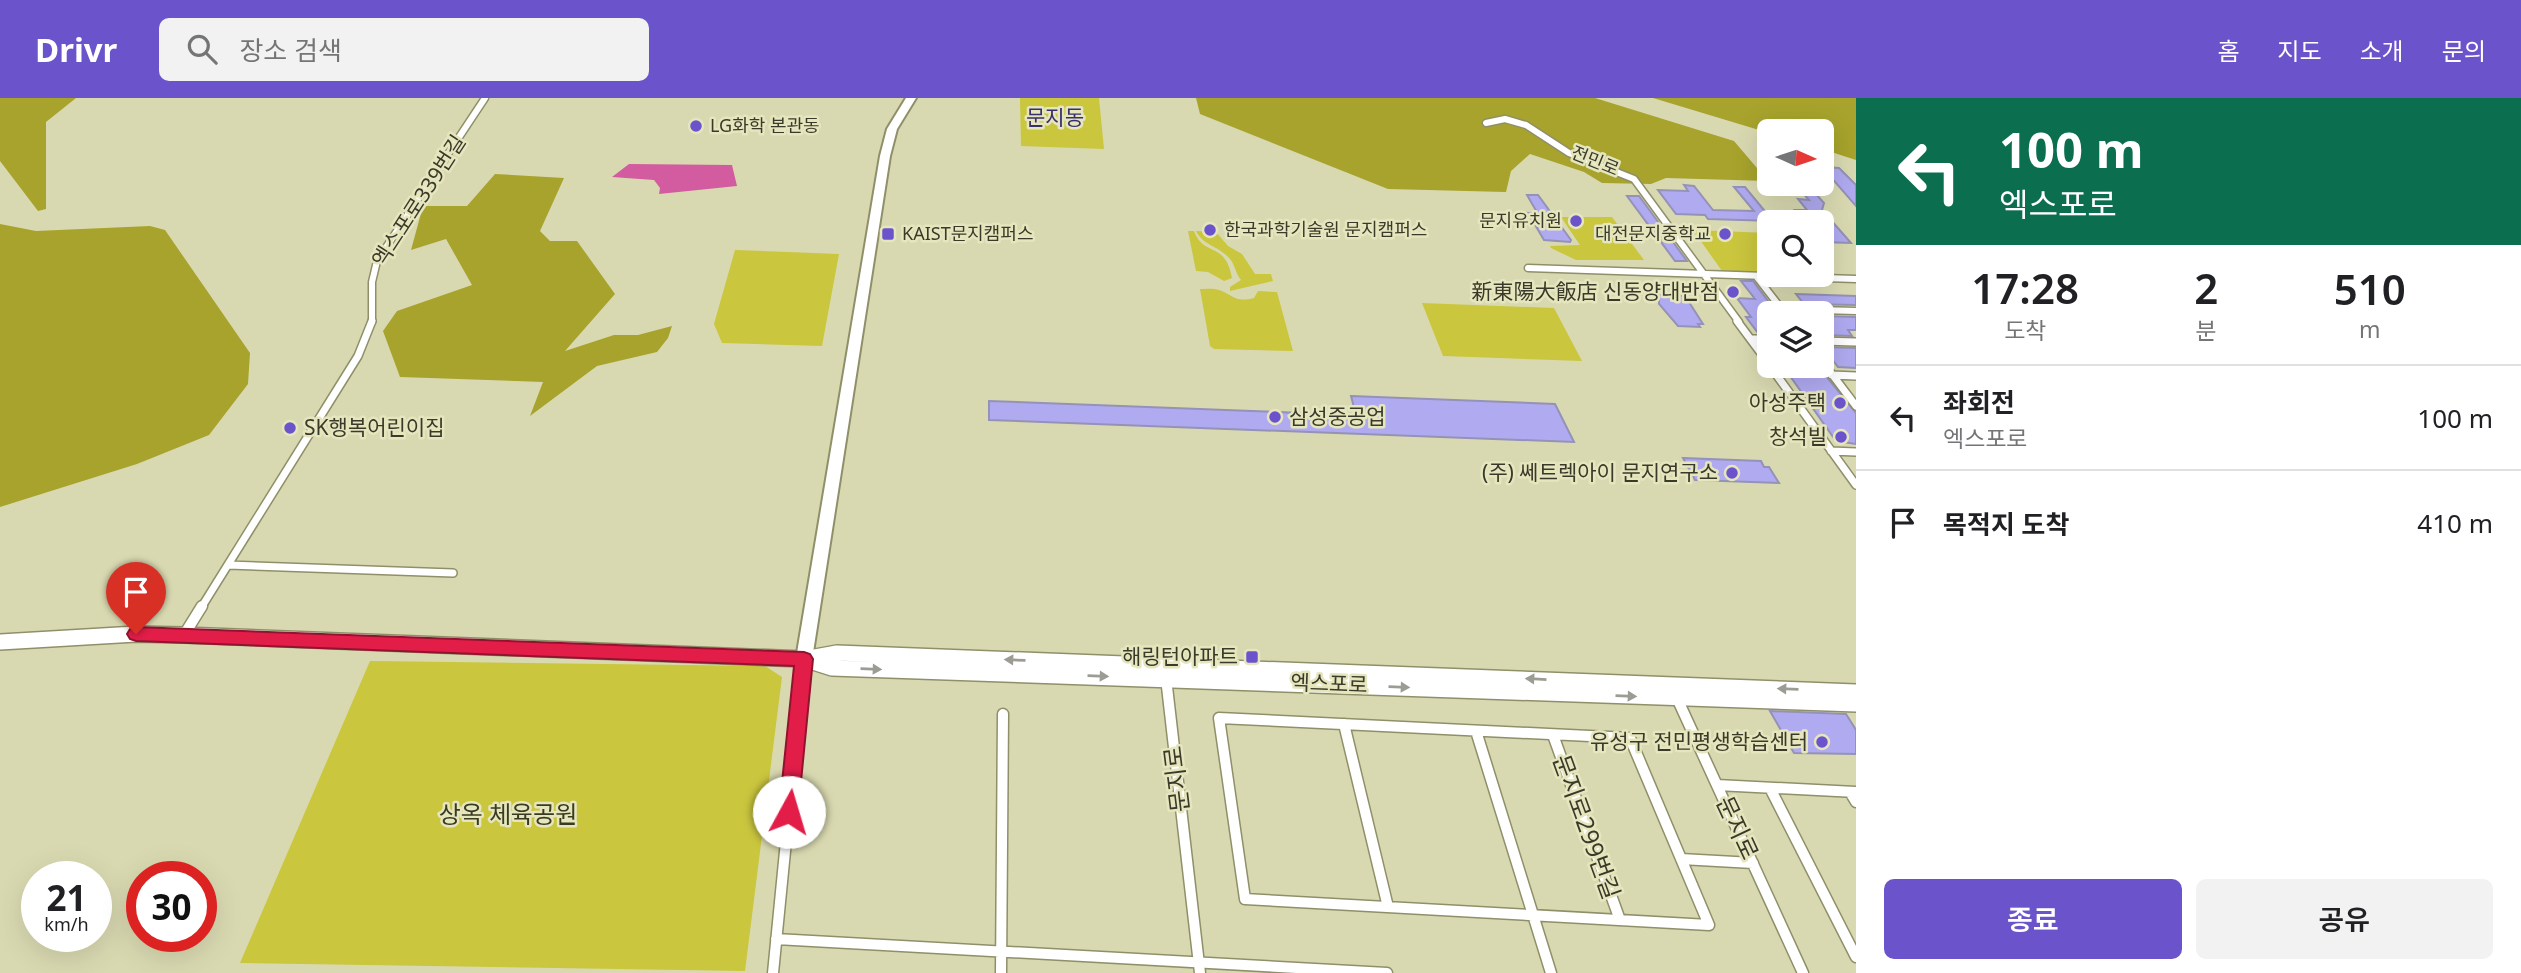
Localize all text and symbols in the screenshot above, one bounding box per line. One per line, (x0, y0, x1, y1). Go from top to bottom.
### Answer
search box (159, 18, 649, 81)
text: Drivr (35, 27, 117, 72)
icon: search (183, 30, 221, 68)
text: 장소 검색 (239, 32, 342, 68)
text: 홈 (2217, 34, 2239, 67)
text: 지도 (2277, 34, 2322, 67)
text: 소개 (2360, 34, 2404, 67)
text: 문의 (2442, 34, 2486, 67)
district label: 문지동 (1026, 103, 1084, 131)
place label: LG화학 본관동 (710, 113, 820, 137)
text: 100 m (1999, 116, 2144, 182)
marker: LG화학 본관동 (688, 118, 704, 134)
north arrow (1757, 119, 1834, 196)
map controls (1757, 119, 1834, 378)
icon: left (1884, 126, 1975, 217)
street label: 엑스포로339번길 (365, 129, 471, 272)
street label: 전민로 (1568, 140, 1623, 181)
text: 엑스포로 (1999, 182, 2117, 225)
place label: 문지유치원 (1479, 208, 1562, 232)
button: search (1757, 210, 1834, 287)
marker: 문지유치원 (1568, 213, 1584, 229)
place label: 한국과학기술원 문지캠퍼스 (1224, 217, 1427, 241)
place label: KAIST문지캠퍼스 (902, 221, 1033, 245)
place label: 대전문지중학교 (1595, 221, 1711, 245)
marker: 한국과학기술원 문지캠퍼스 (1202, 222, 1218, 238)
marker: KAIST문지캠퍼스 (880, 226, 896, 242)
marker: 대전문지중학교 (1717, 226, 1733, 242)
text: 17:28 (1971, 259, 2079, 316)
text: 2 (2194, 259, 2218, 316)
text: 510 (2334, 260, 2406, 317)
place label: 新東陽大飯店 신동양대반점 (1472, 277, 1719, 305)
marker: 新東陽大飯店 신동양대반점 (1725, 284, 1741, 300)
button: layers (1757, 301, 1834, 378)
text: m (2359, 313, 2380, 345)
text: 도착 (2004, 314, 2046, 346)
text: 분 (2196, 314, 2217, 346)
text: 좌회전 (1943, 384, 2015, 420)
place label: 아성주택 (1749, 388, 1826, 416)
marker: 아성주택 (1832, 395, 1848, 411)
icon: left (1884, 399, 1922, 437)
text: 100 m (2417, 400, 2493, 436)
place label: 삼성중공업 (1289, 402, 1386, 430)
marker: 삼성중공업 (1267, 409, 1283, 425)
place label: SK행복어린이집 (304, 413, 444, 441)
marker: SK행복어린이집 (282, 420, 298, 436)
place label: 창석빌 (1769, 422, 1827, 450)
text: 엑스포로 (1943, 422, 2028, 454)
marker: 창석빌 (1833, 429, 1849, 445)
place label: (주) 쎄트렉아이 문지연구소 (1482, 458, 1718, 486)
marker: (주) 쎄트렉아이 문지연구소 (1724, 465, 1740, 481)
icon: arrive (1884, 504, 1922, 542)
text: 410 m (2417, 505, 2493, 541)
text: 목적지 도착 (1943, 506, 2069, 542)
pin (106, 562, 166, 634)
icon: arrive (117, 573, 155, 611)
place label: 해링턴아파트 (1122, 642, 1238, 670)
marker: 해링턴아파트 (1244, 649, 1260, 665)
one-way arrow (1004, 654, 1026, 665)
one-way arrow (860, 663, 882, 674)
street label: 엑스포로 (1290, 668, 1368, 698)
one-way arrow (1087, 670, 1109, 681)
one-way arrow (1525, 674, 1547, 685)
one-way arrow (1388, 682, 1410, 693)
one-way arrow (1777, 683, 1799, 694)
one-way arrow (1615, 691, 1637, 702)
place label: 유성구 전민평생학습센터 (1590, 727, 1808, 755)
marker: 유성구 전민평생학습센터 (1814, 734, 1830, 750)
street label: 문지로 (1155, 744, 1196, 814)
street label: 문지로299번길 (1546, 750, 1629, 903)
position arrow (752, 775, 826, 849)
street label: 문지로 (1709, 790, 1767, 864)
park label: 상옥 체육공원 (439, 797, 577, 830)
speed limit sign: 30 (126, 861, 217, 952)
text: 21 (46, 874, 87, 921)
button: 종료 (1884, 879, 2182, 959)
button: 공유 (2196, 879, 2493, 959)
text: km/h (44, 912, 89, 936)

